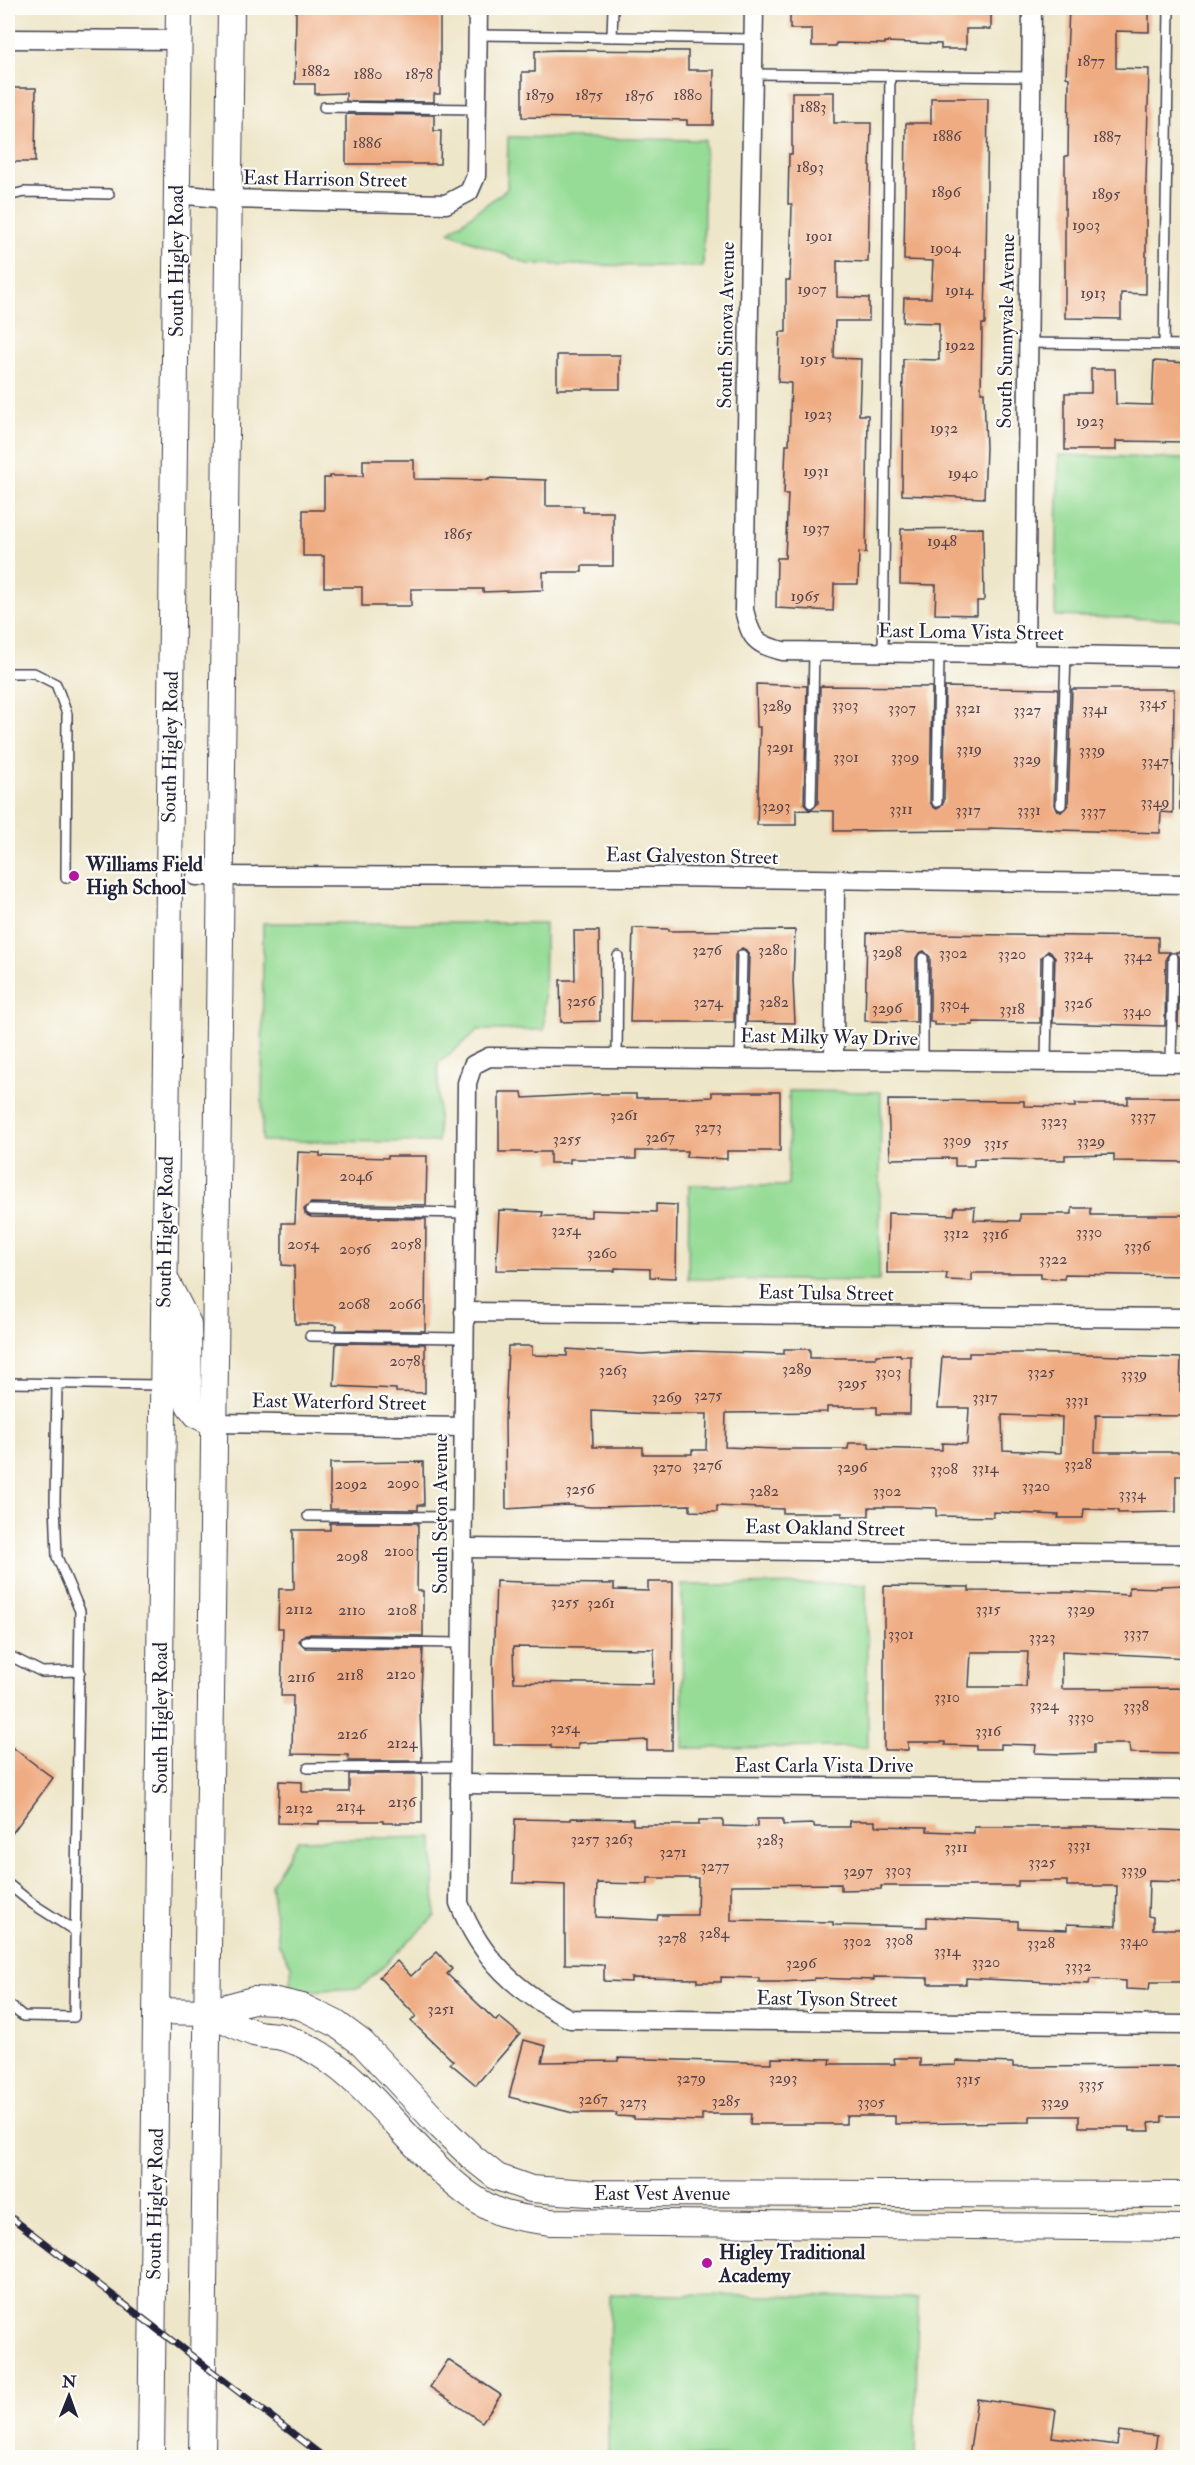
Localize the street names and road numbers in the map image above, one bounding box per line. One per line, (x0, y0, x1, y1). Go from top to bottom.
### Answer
street label: East Harrison Street (243, 165, 408, 193)
street label: South Higley Road (164, 185, 189, 337)
street label: South Sunnyvale Avenue (992, 233, 1020, 429)
street label: South Sinova Avenue (712, 241, 740, 409)
street label: East Loma Vista Street (878, 618, 1065, 646)
street label: South Higley Road (156, 671, 184, 823)
street label: East Galveston Street (605, 842, 779, 870)
street label: East Milky Way Drive (740, 1023, 918, 1051)
street label: South Higley Road (151, 1156, 179, 1308)
street label: East Tulsa Street (758, 1279, 895, 1307)
street label: East Waterford Street (251, 1388, 427, 1416)
street label: South Seton Avenue (428, 1434, 453, 1594)
street label: East Oakland Street (745, 1514, 906, 1542)
street label: South Higley Road (148, 1642, 173, 1794)
street label: East Carla Vista Drive (735, 1753, 913, 1778)
street label: East Tyson Street (756, 1985, 898, 2013)
street label: South Higley Road (141, 2128, 169, 2280)
street label: East Vest Avenue (594, 2181, 730, 2206)

